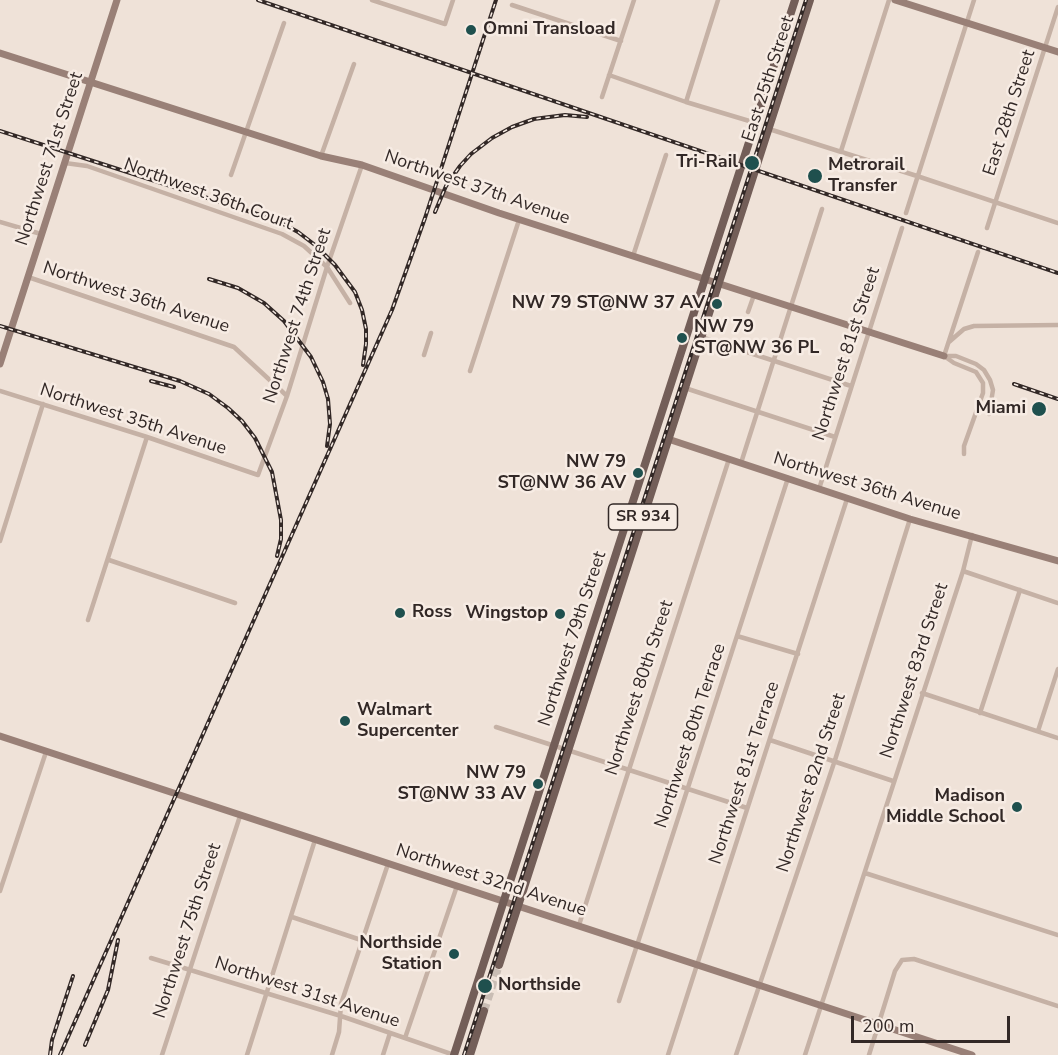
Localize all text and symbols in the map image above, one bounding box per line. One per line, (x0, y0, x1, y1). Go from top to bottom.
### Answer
street label: East 25th Street (738, 13, 800, 145)
place label: Omni Transload (483, 19, 615, 41)
marker: Omni Transload (464, 23, 478, 37)
street label: East 28th Street (979, 47, 1041, 179)
street label: Northwest 71st Street (12, 70, 88, 248)
street label: Northwest 37th Avenue (381, 146, 573, 230)
place label: Tri-Rail (676, 152, 738, 174)
street label: Northwest 36th Court (121, 154, 295, 236)
marker: Tri-Rail (743, 154, 761, 172)
place label: Metrorail Transfer (828, 155, 905, 198)
marker: Metrorail Transfer (806, 167, 824, 185)
street label: Northwest 74th Street (260, 226, 336, 406)
street label: Northwest 36th Avenue (40, 258, 232, 338)
street label: Northwest 81st Street (809, 265, 885, 443)
place label: NW 79 ST@NW 37 AV (512, 293, 705, 315)
marker: NW 79 ST@NW 37 AV (710, 297, 724, 311)
place label: NW 79 ST@NW 36 PL (694, 317, 819, 360)
marker: NW 79 ST@NW 36 PL (675, 331, 689, 345)
street label: Northwest 35th Avenue (37, 380, 229, 460)
place label: Miami (976, 398, 1026, 420)
marker: Miami (1030, 400, 1048, 418)
street label: Northwest 36th Avenue (771, 448, 963, 526)
place label: NW 79 ST@NW 36 AV (497, 452, 626, 494)
marker: NW 79 ST@NW 36 AV (631, 466, 645, 480)
road number: SR 934 (608, 504, 678, 530)
street label: Northwest 79th Street (535, 549, 611, 729)
street label: Northwest 83rd Street (876, 581, 954, 761)
street label: Northwest 80th Street (602, 598, 678, 778)
place label: Ross (412, 602, 452, 624)
place label: Wingstop (465, 603, 548, 625)
marker: Ross (393, 606, 407, 620)
marker: Wingstop (553, 607, 567, 621)
street label: Northwest 80th Terrace (651, 641, 731, 831)
street label: Northwest 81st Terrace (705, 679, 785, 867)
street label: Northwest 82nd Street (773, 691, 851, 875)
place label: Walmart Supercenter (357, 700, 458, 742)
marker: Walmart Supercenter (338, 714, 352, 728)
place label: NW 79 ST@NW 33 AV (397, 763, 526, 806)
marker: NW 79 ST@NW 33 AV (531, 777, 545, 791)
place label: Madison Middle School (886, 786, 1005, 828)
marker: Madison Middle School (1010, 800, 1024, 814)
street label: Northwest 32nd Avenue (393, 840, 589, 922)
street label: Northwest 75th Street (150, 841, 226, 1021)
place label: Northside Station (359, 933, 442, 976)
marker: Northside Station (447, 947, 461, 961)
street label: Northwest 31st Avenue (212, 953, 402, 1033)
place label: Northside (498, 975, 581, 997)
marker: Northside (476, 977, 494, 995)
scale bar (854, 1004, 1013, 1042)
text: 200 m (862, 1014, 914, 1038)

